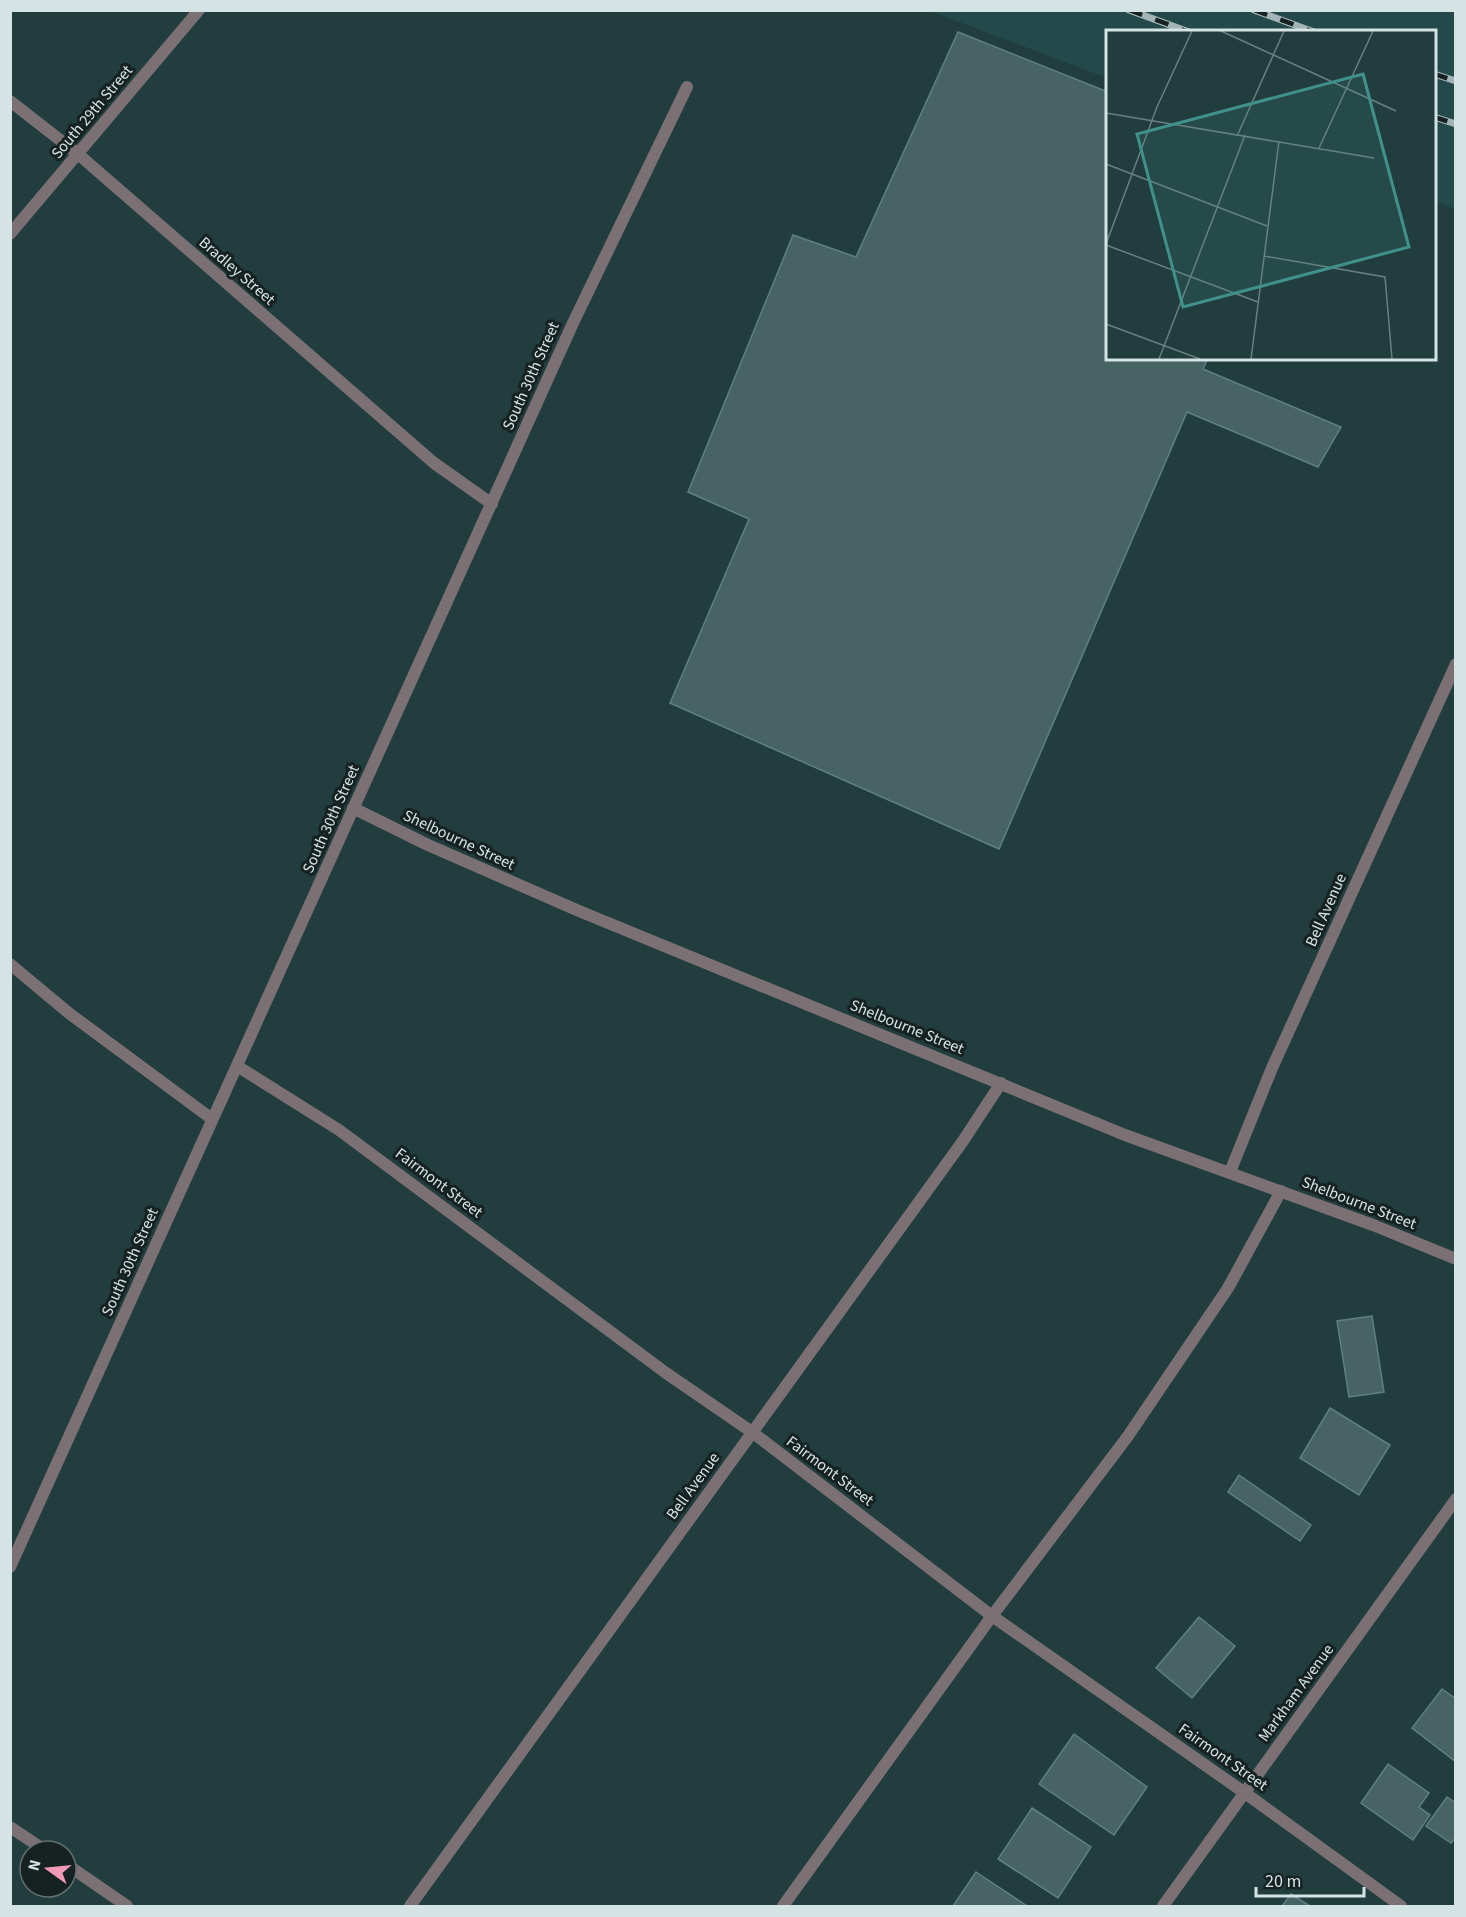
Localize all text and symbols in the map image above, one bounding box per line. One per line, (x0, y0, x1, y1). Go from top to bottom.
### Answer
inset map (1106, 30, 1436, 360)
street label: South 29th Street (46, 60, 138, 164)
street label: Bradley Street (194, 232, 280, 311)
street label: South 30th Street (497, 318, 565, 434)
street label: South 30th Street (297, 761, 365, 877)
street label: Shelbourne Street (400, 804, 519, 876)
street label: Bell Avenue (1300, 870, 1352, 950)
street label: Shelbourne Street (847, 994, 968, 1060)
street label: Fairmont Street (391, 1143, 488, 1224)
street label: Shelbourne Street (1299, 1171, 1420, 1235)
street label: South 30th Street (96, 1204, 164, 1320)
street label: Fairmont Street (782, 1431, 879, 1512)
street label: Bell Avenue (661, 1448, 725, 1524)
street label: Markham Avenue (1253, 1640, 1339, 1746)
street label: Fairmont Street (1174, 1718, 1273, 1796)
north arrow (18, 1839, 78, 1899)
text: N (22, 1857, 46, 1873)
scale bar (1256, 1860, 1364, 1898)
text: 20 m (1265, 1869, 1301, 1894)

